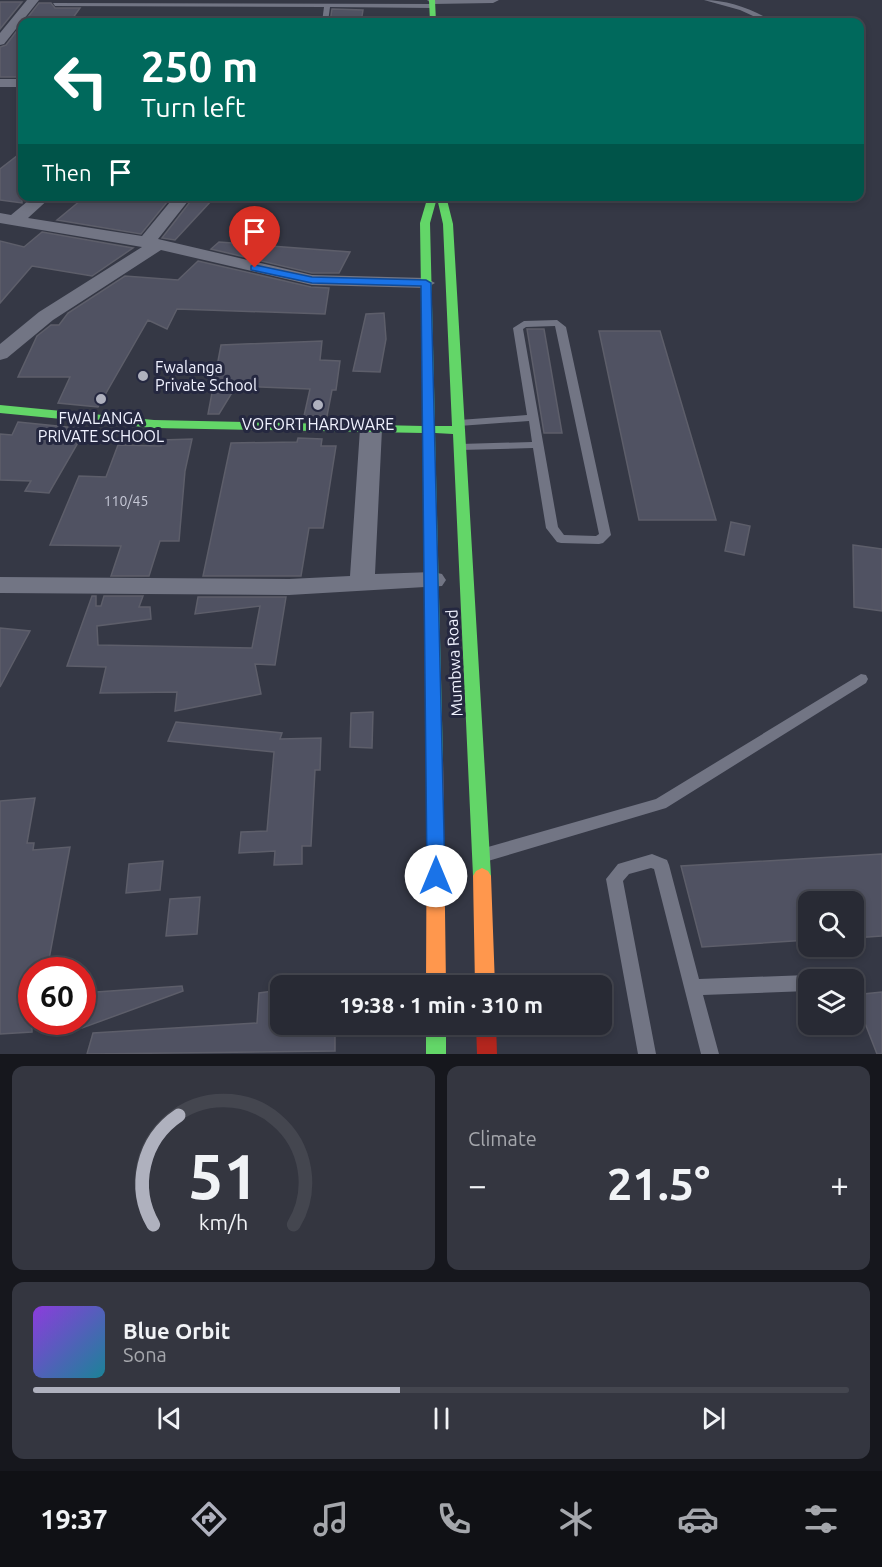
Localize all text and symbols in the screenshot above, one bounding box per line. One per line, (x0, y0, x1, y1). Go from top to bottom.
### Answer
icon: left (42, 42, 120, 120)
text: 250 m (141, 43, 258, 90)
text: Turn left (141, 92, 245, 122)
icon: arrive (104, 156, 137, 189)
text: Then (42, 160, 92, 185)
pin (229, 206, 280, 268)
icon: arrive (238, 215, 271, 248)
place label: Fwalanga Private School (155, 358, 257, 394)
marker: Fwalanga Private School (136, 369, 150, 383)
marker: FWALANGA PRIVATE SCHOOL (94, 392, 108, 406)
marker: VOFORT HARDWARE (311, 398, 325, 412)
place label: FWALANGA PRIVATE SCHOOL (38, 409, 164, 445)
place label: VOFORT HARDWARE (242, 415, 394, 433)
house number: 110/45 (104, 493, 148, 509)
street label: Mumbwa Road (442, 609, 466, 717)
position arrow (404, 844, 468, 908)
map controls (798, 891, 864, 1035)
button: search (798, 891, 864, 957)
speed limit sign: 60 (18, 957, 96, 1035)
button: layers (798, 969, 864, 1035)
text: 19:38 · 1 min · 310 m (339, 992, 543, 1017)
text: Climate (468, 1127, 537, 1150)
text: 51 (188, 1141, 259, 1211)
text: 21.5° (607, 1158, 710, 1209)
text: − (468, 1166, 487, 1203)
text: + (830, 1166, 849, 1203)
text: km/h (199, 1210, 248, 1234)
text: Blue Orbit (123, 1318, 230, 1343)
text: Sona (123, 1343, 167, 1366)
icon: previous (153, 1402, 186, 1435)
icon: pause (425, 1402, 458, 1435)
icon: next (697, 1402, 730, 1435)
icon: directions (188, 1498, 230, 1540)
icon: music (310, 1498, 352, 1540)
icon: phone (433, 1498, 475, 1540)
icon: climate (555, 1498, 597, 1540)
icon: car (677, 1498, 719, 1540)
icon: filters (800, 1498, 842, 1540)
text: 19:37 (40, 1504, 108, 1534)

